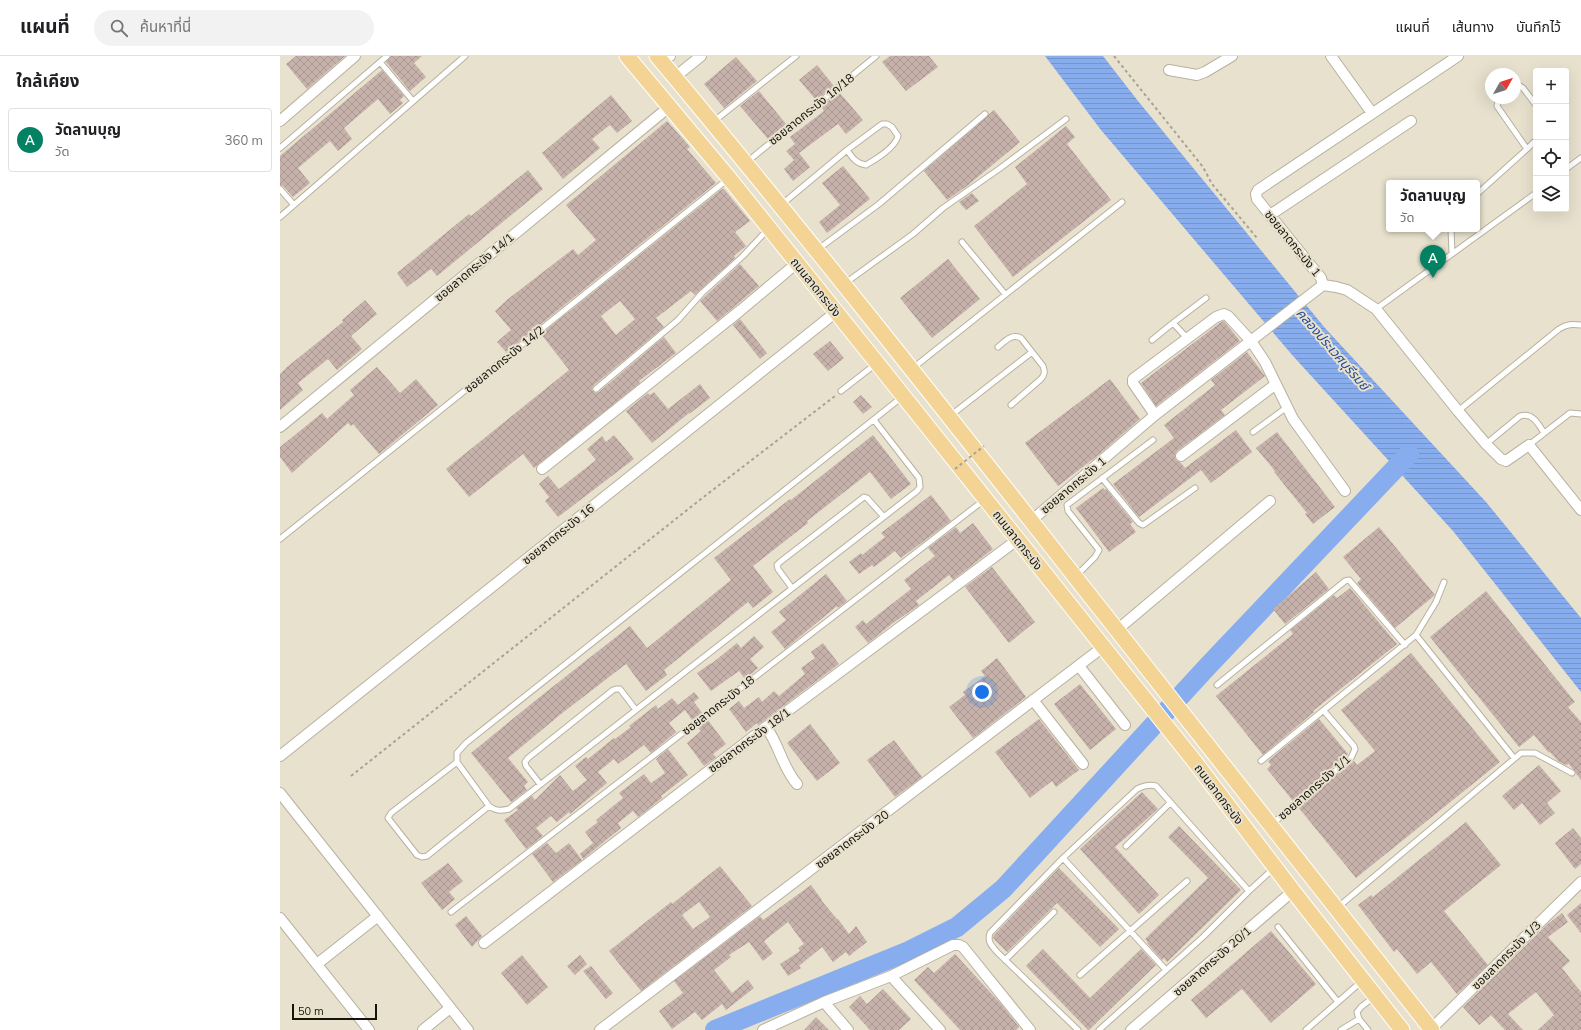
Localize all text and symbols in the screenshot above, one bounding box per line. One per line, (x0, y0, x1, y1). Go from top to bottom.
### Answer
search box (94, 10, 374, 46)
text: แผนที่ (20, 14, 70, 38)
icon: search (108, 17, 130, 39)
text: ค้นหาที่นี่ (140, 17, 191, 36)
text: แผนที่ (1396, 18, 1430, 36)
text: เส้นทาง (1452, 18, 1494, 36)
text: บันทึกไว้ (1516, 18, 1561, 36)
north arrow (1485, 68, 1521, 104)
map controls (1533, 68, 1569, 212)
button: + (1533, 68, 1569, 104)
text: ใกล้เคียง (16, 70, 79, 91)
street label: ซอยลาดกระบัง 1ก/18 (765, 70, 857, 148)
button: − (1533, 104, 1569, 140)
text: วัดลานบุญ (55, 120, 121, 139)
text: A (25, 132, 35, 148)
text: 360 m (225, 132, 263, 148)
button: locate (1533, 140, 1569, 176)
text: วัด (55, 143, 69, 159)
button: layers (1533, 176, 1569, 212)
popup (1386, 180, 1480, 232)
text: วัดลานบุญ (1400, 186, 1466, 205)
street label: ซอยลาดกระบัง 1 (1262, 207, 1324, 279)
text: วัด (1400, 209, 1414, 225)
street label: ซอยลาดกระบัง 14/1 (431, 230, 517, 304)
pin: A (1420, 245, 1446, 278)
street label: ถนนลาดกระบัง (788, 254, 844, 320)
water label: คลองประเวศบุรีรมย์ (1292, 305, 1375, 396)
street label: ซอยลาดกระบัง 14/2 (461, 322, 547, 396)
street label: ซอยลาดกระบัง 1 (1037, 453, 1109, 517)
street label: ซอยลาดกระบัง 16 (519, 500, 597, 568)
street label: ถนนลาดกระบัง (990, 507, 1046, 573)
street label: ซอยลาดกระบัง 18 (679, 672, 757, 738)
your location (972, 682, 992, 702)
street label: ซอยลาดกระบัง 18/1 (705, 704, 793, 776)
street label: ซอยลาดกระบัง 1/1 (1275, 751, 1353, 823)
street label: ถนนลาดกระบัง (1191, 761, 1247, 827)
street label: ซอยลาดกระบัง 20 (812, 806, 892, 872)
street label: ซอยลาดกระบัง 1/3 (1468, 917, 1544, 993)
street label: ซอยลาดกระบัง 20/1 (1170, 923, 1254, 999)
scale bar (292, 1002, 377, 1021)
text: 50 m (298, 1004, 324, 1018)

